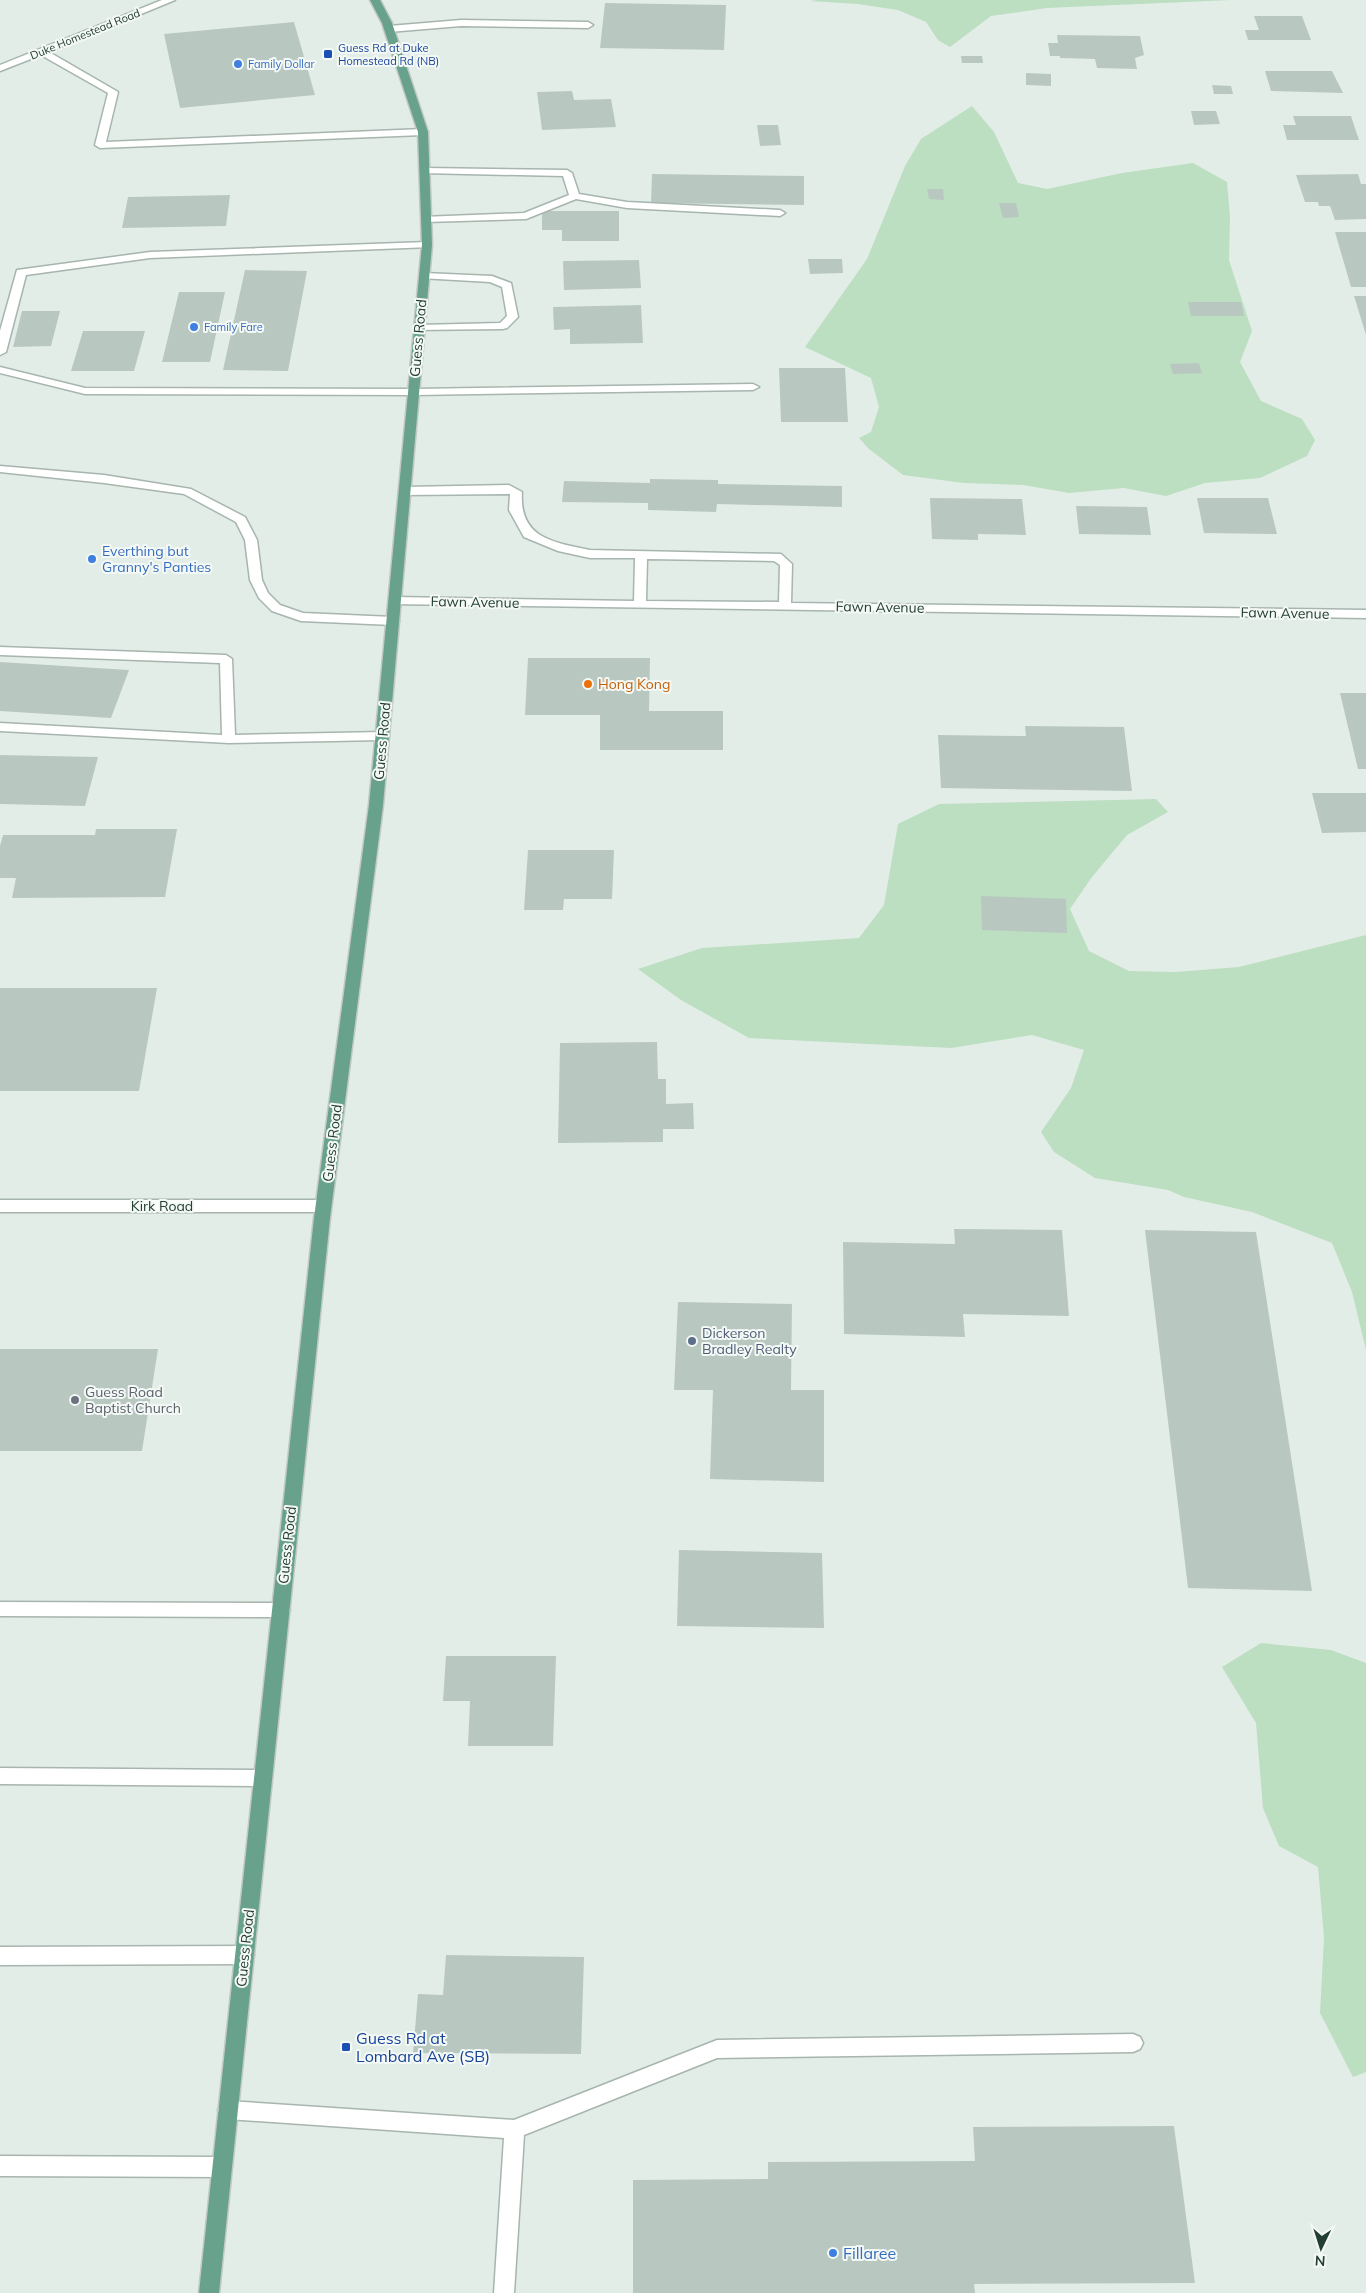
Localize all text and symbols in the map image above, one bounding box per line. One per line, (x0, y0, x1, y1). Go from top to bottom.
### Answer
street label: Duke Homestead Road (28, 5, 142, 63)
place label: Guess Rd at Duke Homestead Rd (NB) (338, 41, 439, 68)
marker: Guess Rd at Duke Homestead Rd (NB) (322, 48, 334, 60)
place label: Family Dollar (248, 57, 315, 71)
marker: Family Dollar (232, 58, 244, 70)
street label: Guess Road (406, 298, 430, 378)
place label: Family Fare (204, 320, 263, 334)
marker: Family Fare (188, 321, 200, 333)
place label: Everthing but Granny's Panties (102, 542, 211, 576)
marker: Everthing but Granny's Panties (86, 553, 98, 565)
street label: Fawn Avenue (430, 592, 520, 612)
street label: Fawn Avenue (835, 597, 925, 617)
street label: Fawn Avenue (1240, 603, 1330, 623)
place label: Hong Kong (598, 675, 670, 693)
marker: Hong Kong (582, 678, 594, 690)
street label: Guess Road (370, 701, 394, 781)
street label: Guess Road (318, 1103, 346, 1183)
street label: Kirk Road (131, 1197, 193, 1215)
place label: Dickerson Bradley Realty (702, 1324, 797, 1358)
marker: Dickerson Bradley Realty (686, 1335, 698, 1347)
place label: Guess Road Baptist Church (85, 1383, 181, 1417)
marker: Guess Road Baptist Church (69, 1394, 81, 1406)
street label: Guess Road (274, 1505, 300, 1585)
street label: Guess Road (232, 1908, 258, 1988)
place label: Guess Rd at Lombard Ave (SB) (356, 2028, 490, 2066)
marker: Guess Rd at Lombard Ave (SB) (340, 2041, 352, 2053)
north arrow (1296, 2223, 1346, 2273)
place label: Fillaree (843, 2243, 896, 2263)
marker: Fillaree (827, 2247, 839, 2259)
text: N (1314, 2252, 1326, 2270)

